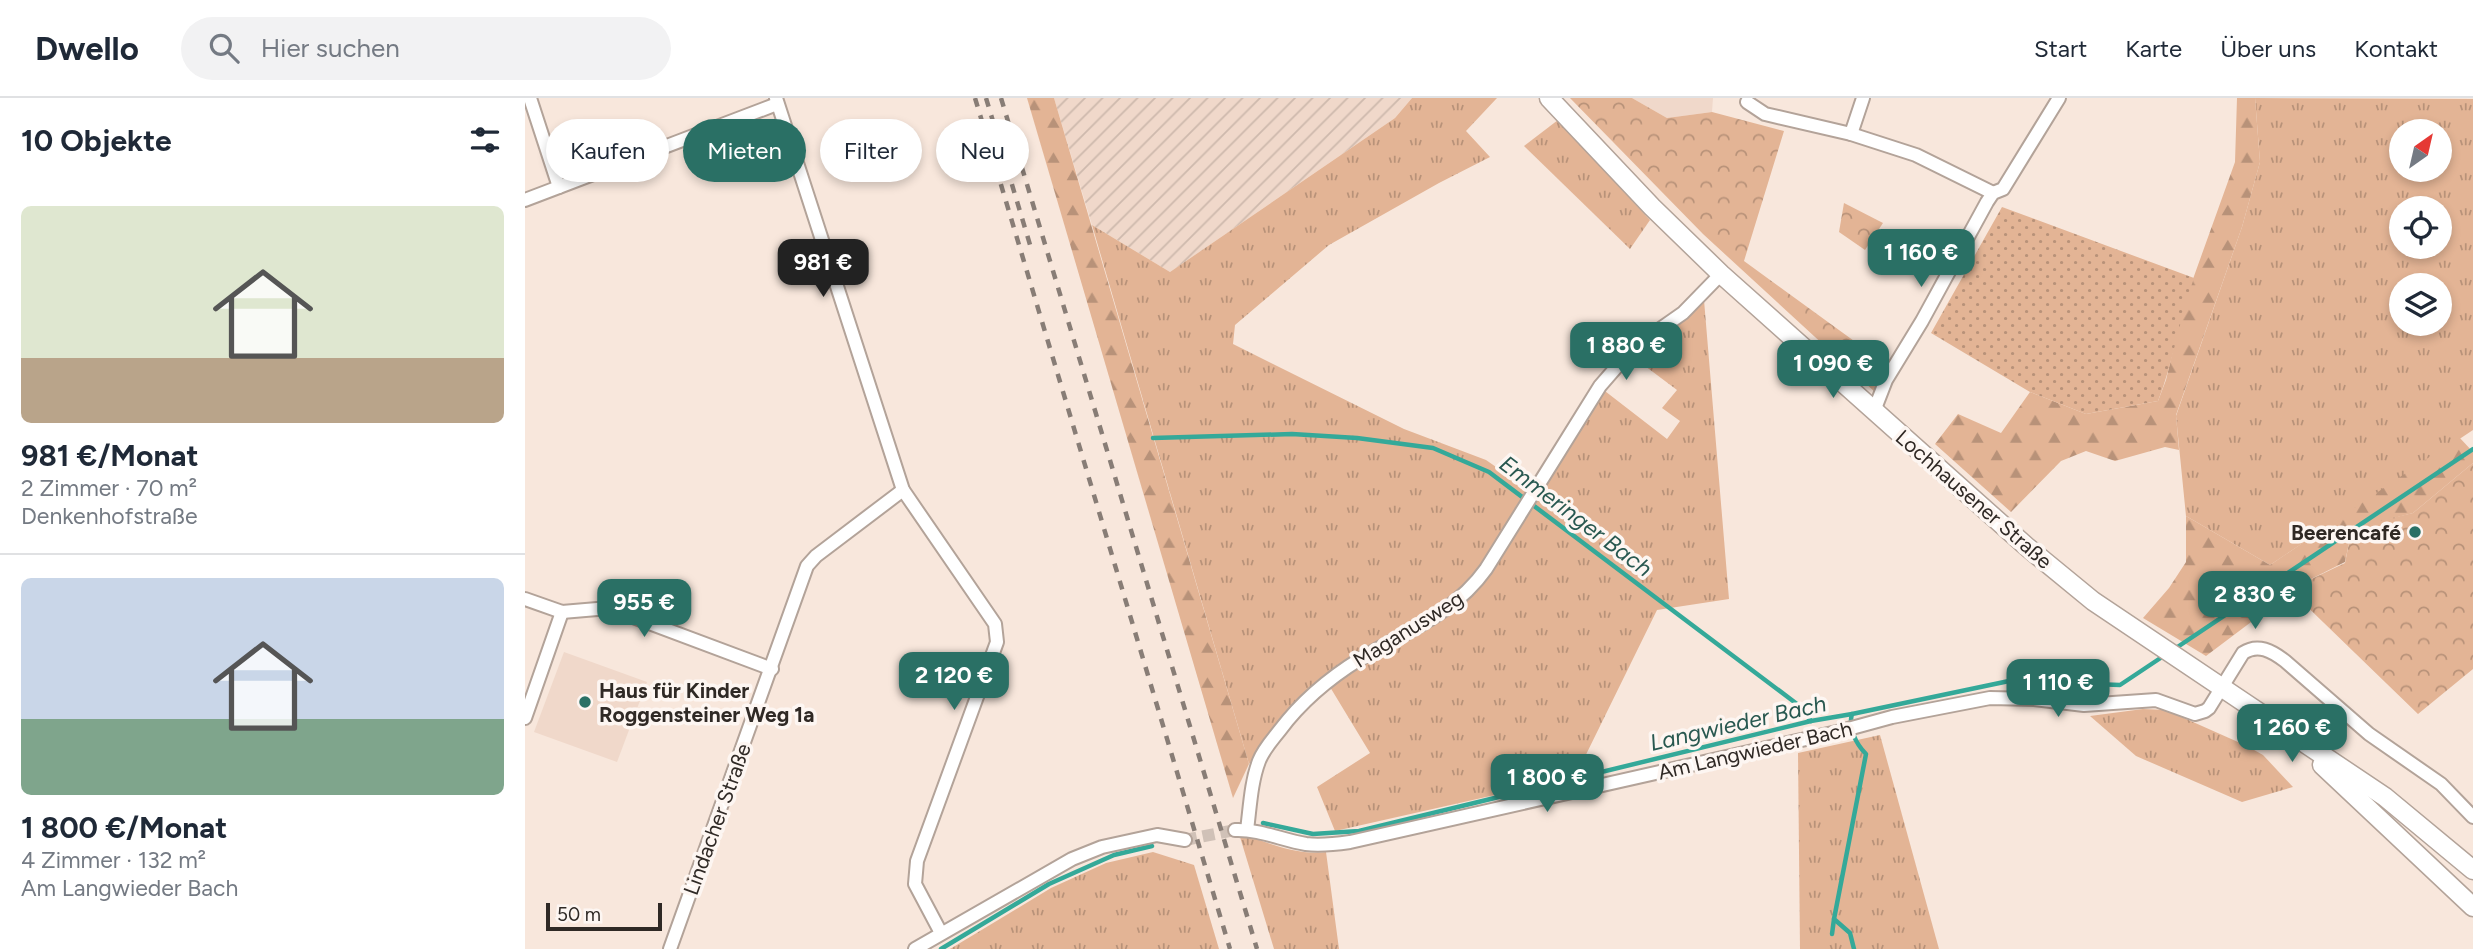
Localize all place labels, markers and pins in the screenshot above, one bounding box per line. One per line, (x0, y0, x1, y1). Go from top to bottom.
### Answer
pin: 1 160 € (1856, 230, 1986, 289)
pin: 981 € (774, 240, 872, 299)
pin: 1 880 € (1561, 322, 1691, 382)
pin: 1 090 € (1768, 341, 1898, 400)
place label: Beerencafé (2291, 520, 2401, 545)
marker: Beerencafé (2407, 524, 2423, 540)
pin: 2 830 € (2190, 572, 2320, 631)
pin: 955 € (595, 580, 693, 639)
pin: 2 120 € (889, 652, 1019, 712)
pin: 1 110 € (1993, 660, 2123, 719)
place label: Haus für Kinder Roggensteiner Weg 1a (599, 678, 814, 727)
marker: Haus für Kinder Roggensteiner Weg 1a (577, 694, 593, 710)
pin: 1 260 € (2227, 704, 2357, 764)
pin: 1 800 € (1482, 754, 1612, 814)

